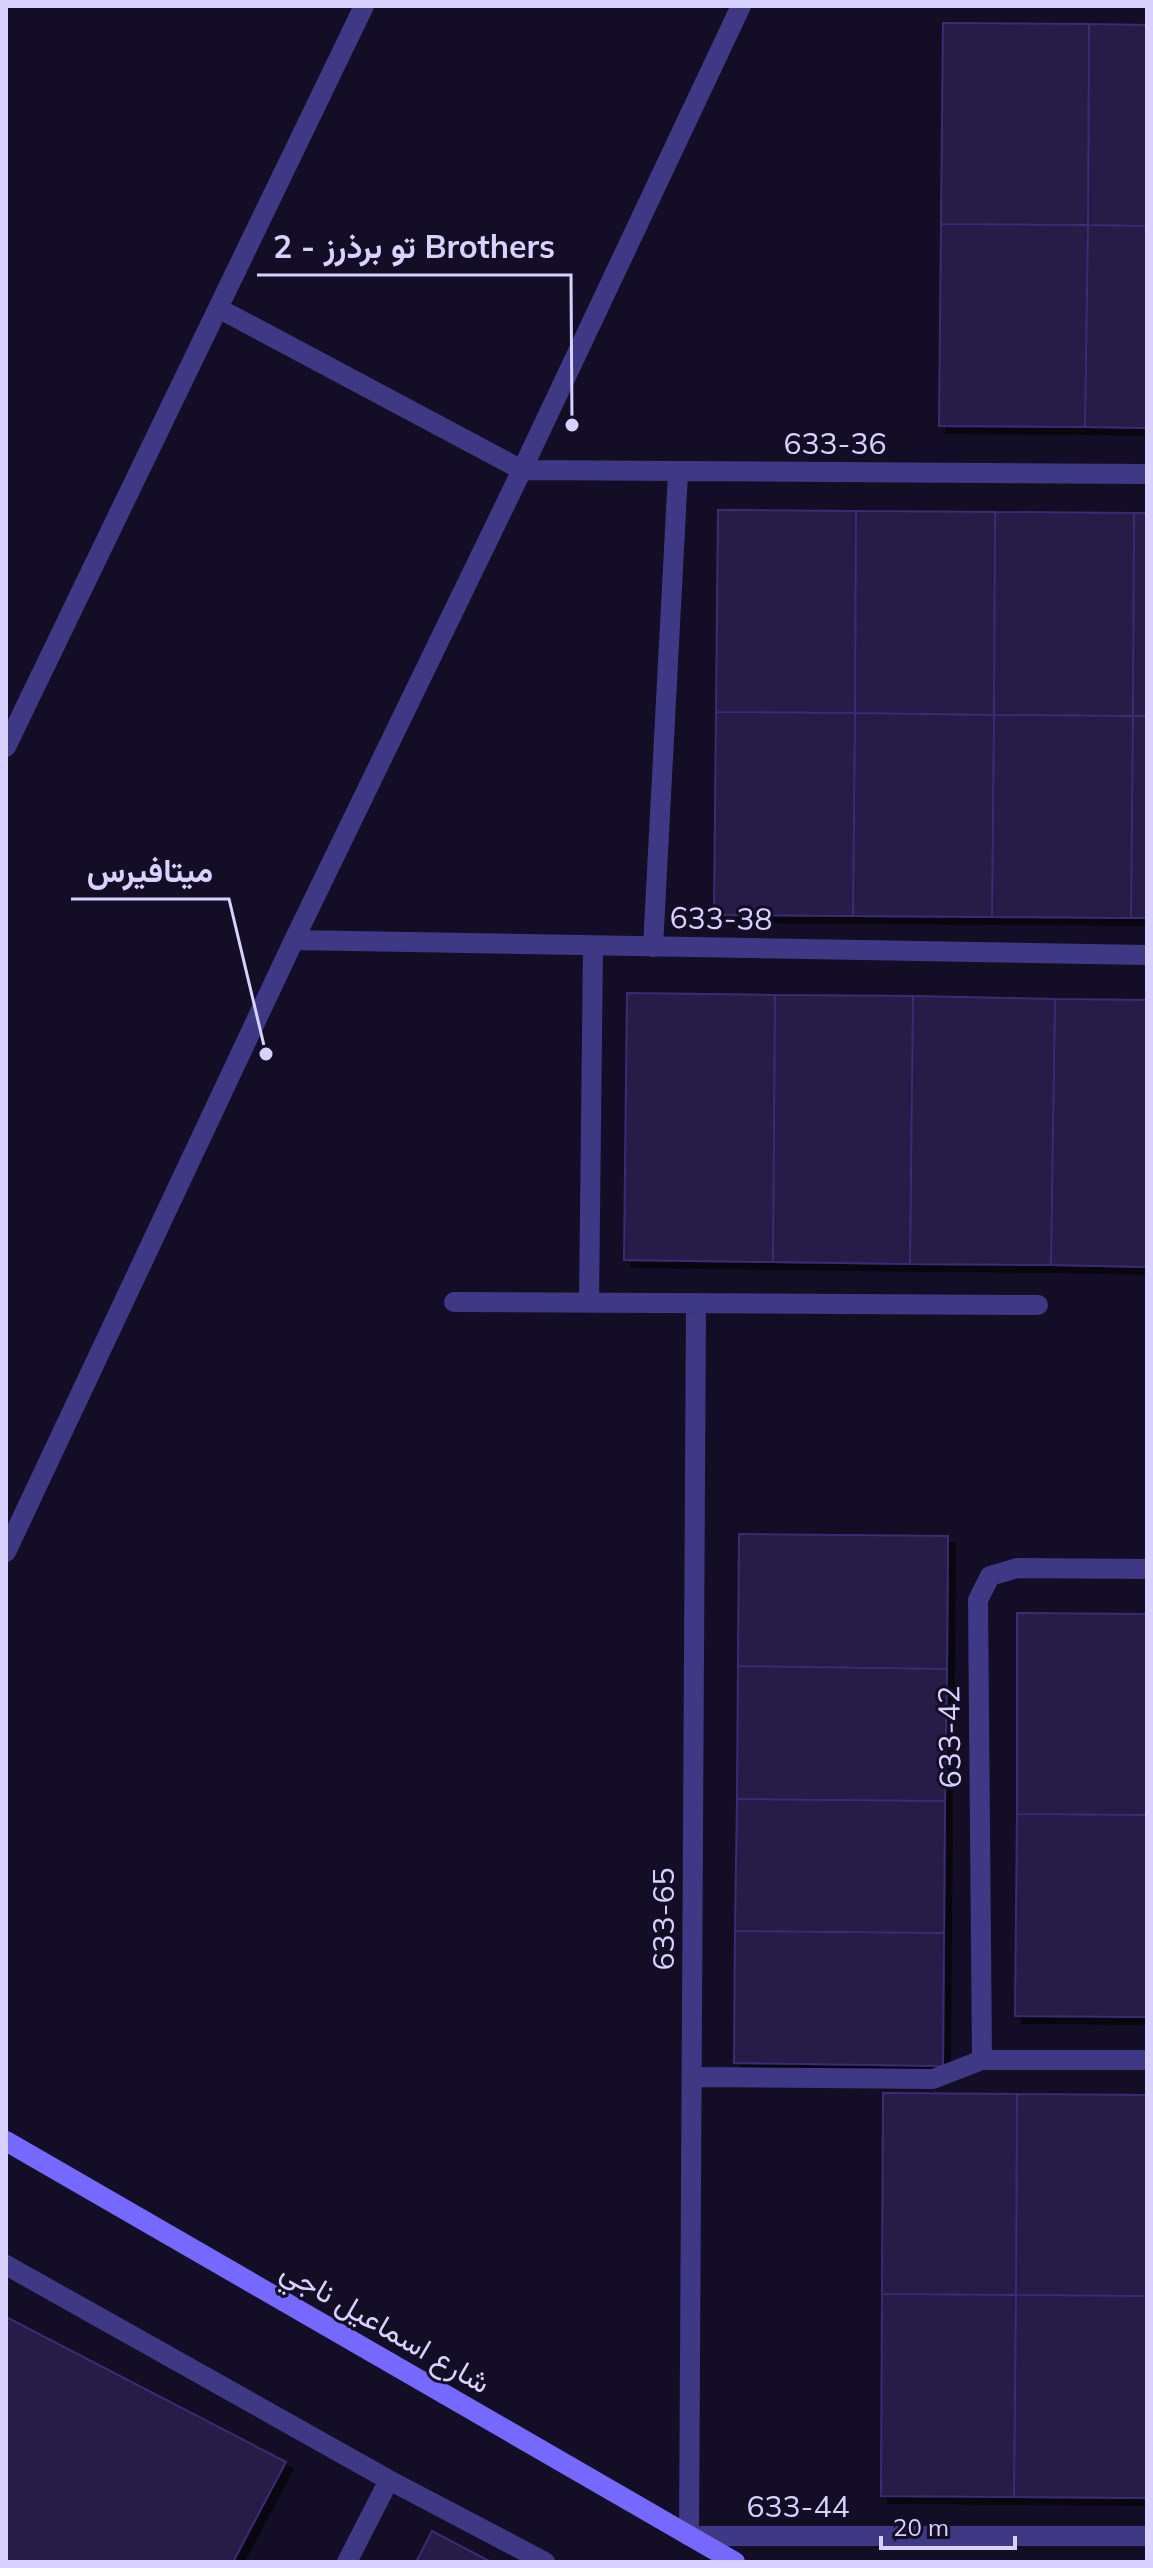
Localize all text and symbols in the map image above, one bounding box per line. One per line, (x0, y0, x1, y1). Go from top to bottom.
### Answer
callout: تو برذرز - 2 Brothers (257, 219, 571, 275)
text: تو برذرز - 2 Brothers (273, 226, 555, 267)
street label: 633-36 (784, 424, 886, 462)
callout: ميتافيرس (71, 843, 229, 899)
text: ميتافيرس (87, 850, 213, 891)
street label: 633-38 (669, 898, 773, 938)
street label: 633-42 (929, 1685, 969, 1789)
street label: 633-65 (644, 1868, 682, 1970)
street label: شارع اسماعيل ناجي (272, 2251, 497, 2406)
street label: 633-44 (747, 2487, 849, 2525)
scale bar (881, 2500, 1015, 2550)
text: 20 m (893, 2512, 949, 2542)

